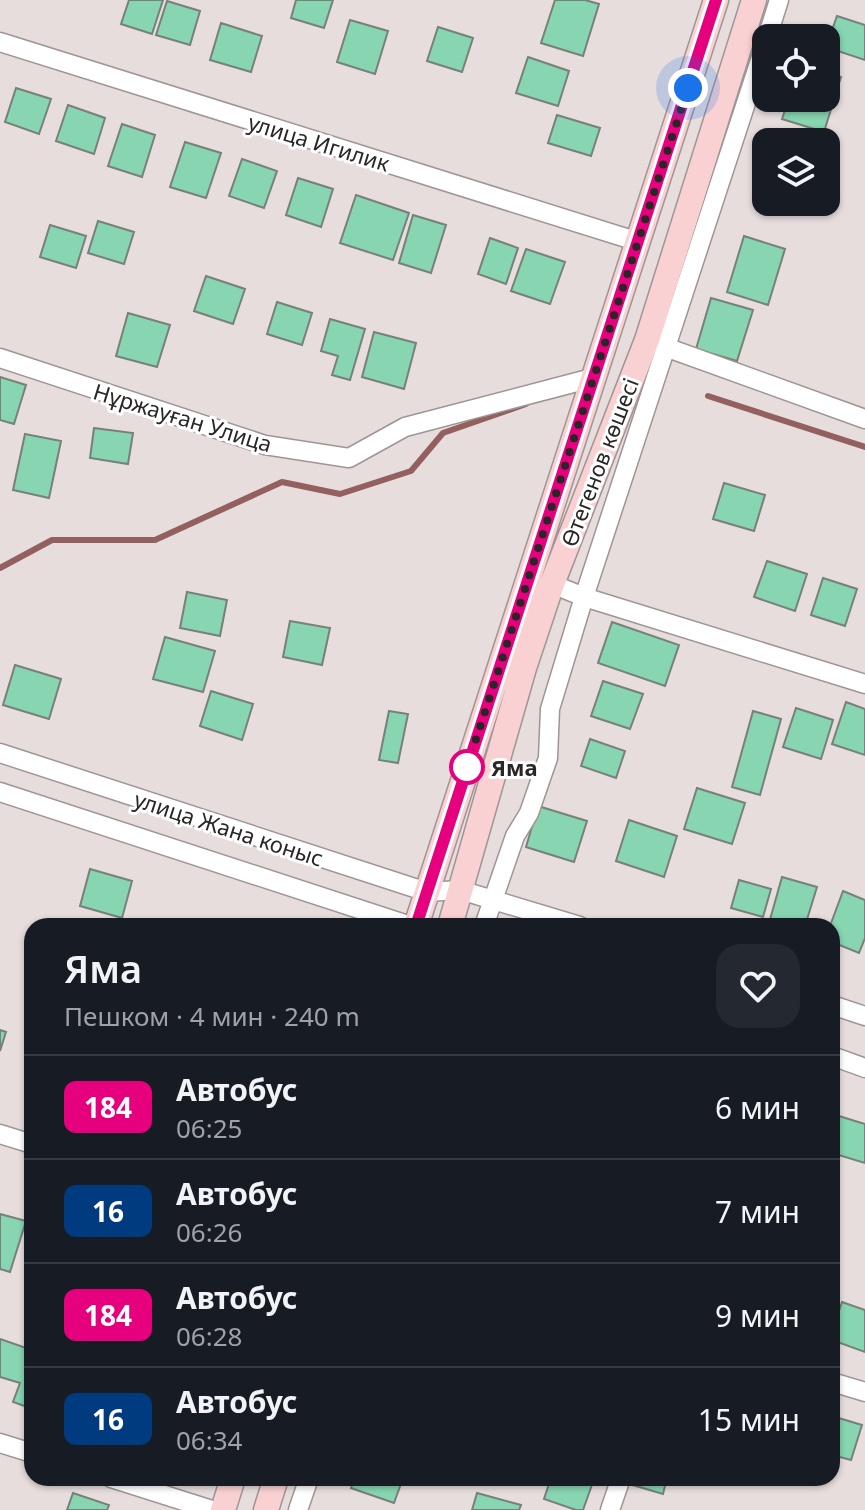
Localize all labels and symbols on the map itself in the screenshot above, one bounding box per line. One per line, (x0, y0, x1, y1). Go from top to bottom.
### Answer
your location (668, 68, 708, 108)
street label: улица Игилик (245, 106, 394, 178)
street label: Өтегенов көшесі (553, 373, 645, 551)
street label: Нұржауған Улица (90, 376, 276, 458)
marker: Яма (450, 750, 484, 784)
place label: Яма (491, 752, 538, 782)
street label: улица Жана коныс (131, 783, 327, 873)

